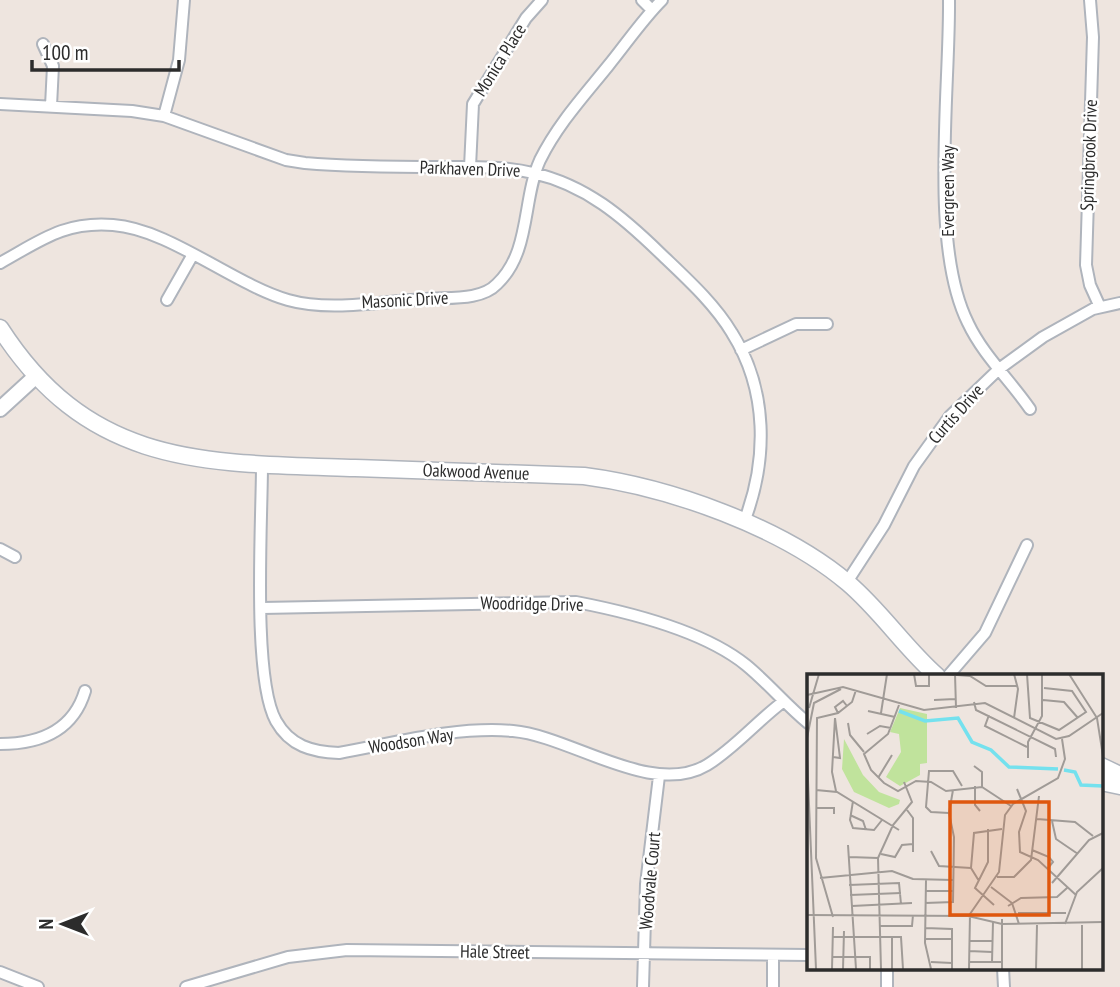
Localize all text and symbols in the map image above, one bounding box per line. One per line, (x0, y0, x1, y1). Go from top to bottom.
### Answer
street label: Monica Place (468, 19, 531, 100)
scale bar (32, 28, 178, 72)
text: 100 m (42, 39, 88, 66)
street label: Springbrook Drive (1075, 99, 1102, 211)
street label: Evergreen Way (936, 145, 959, 237)
street label: Parkhaven Drive (419, 155, 521, 182)
street label: Masonic Drive (361, 286, 449, 313)
street label: Curtis Drive (923, 379, 988, 448)
street label: Oakwood Avenue (422, 458, 530, 485)
street label: Woodridge Drive (480, 591, 584, 616)
inset map (807, 674, 1102, 970)
street label: Woodson Way (367, 722, 455, 759)
street label: Woodvale Court (634, 831, 665, 931)
north arrow (28, 889, 98, 959)
text: N (34, 919, 58, 929)
street label: Hale Street (460, 939, 530, 964)

